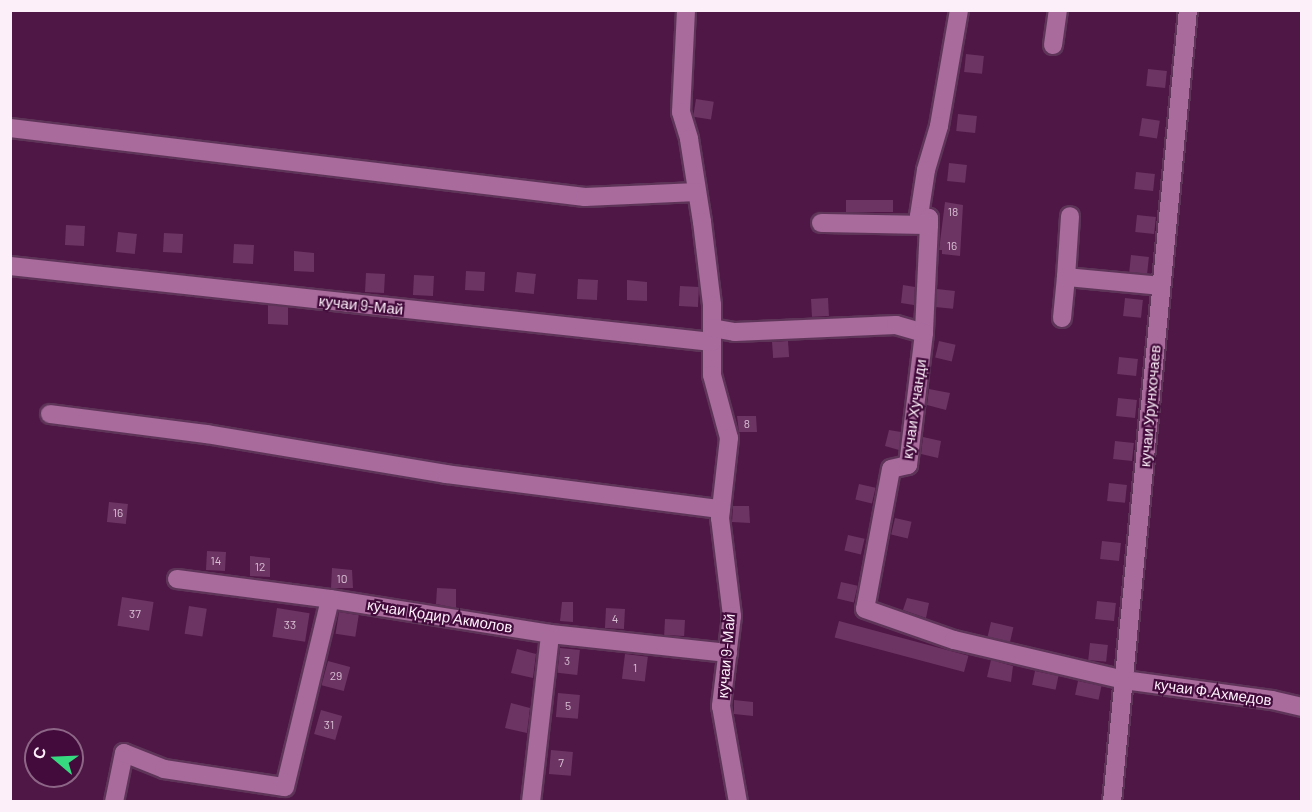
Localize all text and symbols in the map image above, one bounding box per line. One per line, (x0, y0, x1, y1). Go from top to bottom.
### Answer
house number: 18 (948, 205, 958, 219)
house number: 16 (947, 239, 957, 253)
street label: кучаи 9-Май (318, 292, 404, 318)
street label: кучаи Урунхочаев (1136, 344, 1164, 468)
street label: кучаи Хучанди (898, 358, 930, 460)
house number: 8 (744, 417, 750, 431)
house number: 16 (113, 506, 123, 520)
house number: 14 (211, 554, 221, 568)
house number: 12 (255, 560, 265, 574)
house number: 10 (337, 572, 347, 586)
street label: кӯчаи Қодир Акмолов (366, 596, 514, 636)
house number: 37 (129, 607, 141, 621)
house number: 4 (612, 612, 618, 626)
street label: кучаи 9-Май (713, 613, 739, 699)
house number: 33 (284, 618, 296, 632)
house number: 3 (564, 654, 570, 668)
house number: 1 (633, 661, 637, 675)
house number: 29 (330, 669, 342, 683)
street label: кучаи Ф.Ахмедов (1153, 675, 1273, 709)
house number: 5 (565, 699, 571, 713)
house number: 31 (324, 718, 334, 732)
north arrow (24, 728, 84, 788)
text: С (28, 744, 49, 761)
house number: 7 (558, 756, 564, 770)

